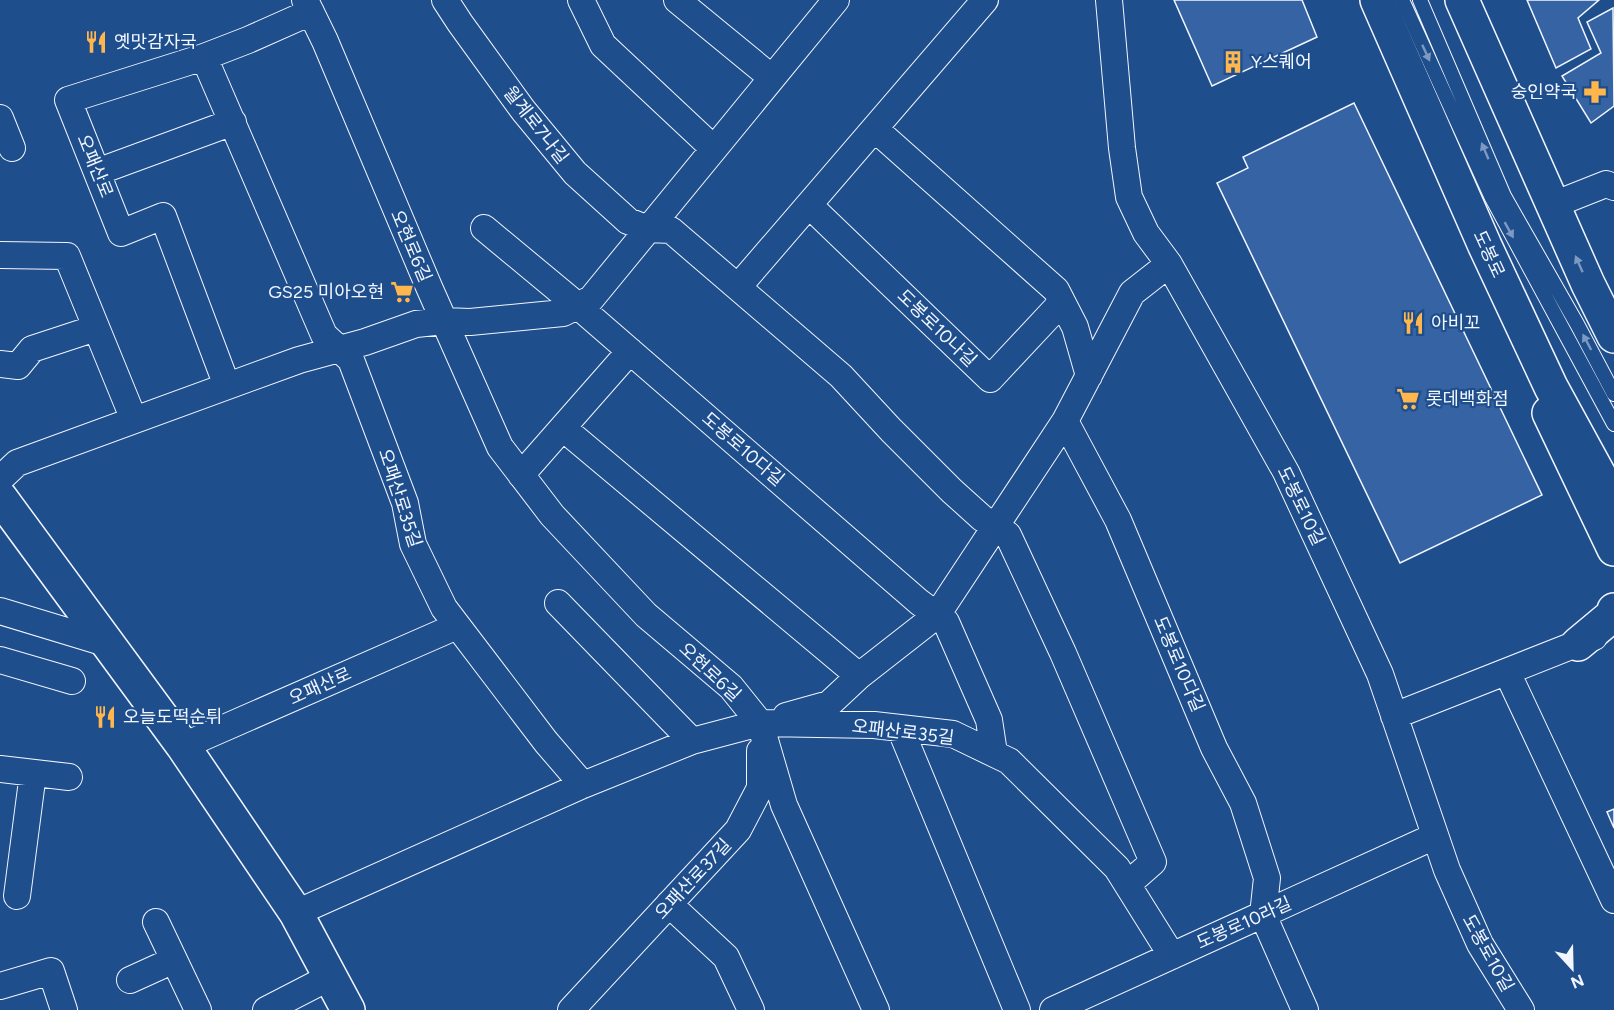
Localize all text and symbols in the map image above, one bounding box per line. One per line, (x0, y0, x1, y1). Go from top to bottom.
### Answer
restaurant icon: 옛맛감자국 (83, 29, 109, 55)
place label: 옛맛감자국 (114, 31, 197, 53)
one-way arrow (1422, 45, 1431, 62)
building icon: Y스퀘어 (1220, 49, 1246, 75)
place label: Y스퀘어 (1251, 51, 1312, 73)
pharmacy icon: 숭인약국 (1582, 79, 1608, 105)
place label: 숭인약국 (1511, 81, 1577, 103)
street label: 월계로7나길 (499, 82, 573, 168)
street label: 오패산로 (72, 131, 118, 201)
one-way arrow (1480, 142, 1490, 160)
street label: 오현로6길 (386, 207, 436, 285)
one-way arrow (1504, 221, 1514, 238)
street label: 도봉로 (1469, 227, 1509, 281)
one-way arrow (1574, 255, 1584, 273)
supermarket icon: GS25 미아오현 (389, 279, 415, 305)
place label: GS25 미아오현 (268, 281, 384, 303)
street label: 도봉로10나길 (893, 285, 981, 371)
restaurant icon: 아비꼬 (1400, 310, 1426, 336)
place label: 아비꼬 (1431, 312, 1481, 334)
one-way arrow (1582, 333, 1592, 350)
supermarket icon: 롯데백화점 (1395, 386, 1421, 412)
place label: 롯데백화점 (1426, 388, 1509, 410)
street label: 도봉로10다길 (697, 407, 789, 491)
street label: 오패산로35길 (374, 446, 426, 550)
street label: 도봉로10길 (1272, 463, 1330, 549)
street label: 도봉로10다길 (1149, 613, 1209, 715)
street label: 오현로6길 (675, 638, 745, 706)
street label: 오패산로 (285, 662, 355, 710)
restaurant icon: 오늘도떡순튀 (92, 704, 118, 730)
place label: 오늘도떡순튀 (123, 706, 222, 728)
street label: 오패산로35길 (851, 715, 955, 749)
street label: 오패산로37길 (650, 834, 736, 924)
street label: 도봉로10라길 (1193, 892, 1295, 954)
street label: 도봉로10길 (1458, 910, 1518, 996)
north arrow (1542, 938, 1602, 998)
text: N (1568, 970, 1587, 993)

